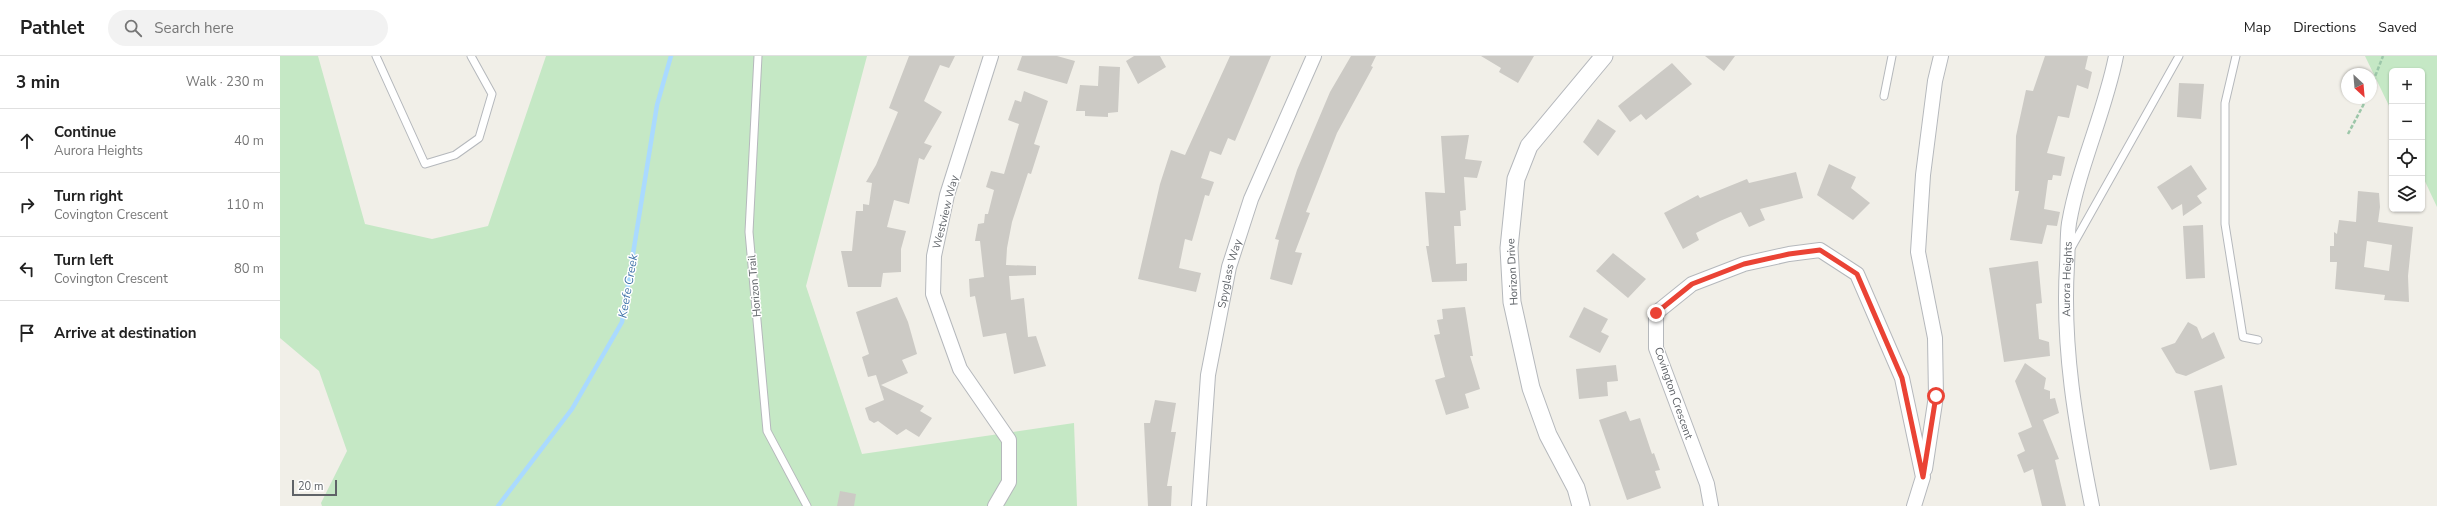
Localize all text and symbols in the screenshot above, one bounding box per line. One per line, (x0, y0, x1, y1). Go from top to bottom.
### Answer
search box (108, 10, 388, 46)
text: Pathlet (20, 15, 84, 41)
icon: search (122, 17, 144, 39)
text: Search here (154, 18, 234, 38)
text: Map (2244, 18, 2271, 37)
text: Directions (2293, 18, 2356, 37)
text: Saved (2378, 18, 2417, 37)
north arrow (2341, 68, 2377, 104)
map controls (2389, 68, 2425, 212)
button: + (2389, 68, 2425, 104)
text: 3 min (16, 71, 60, 94)
text: Walk · 230 m (186, 73, 264, 91)
button: − (2389, 104, 2425, 140)
text: Continue (54, 122, 116, 142)
icon: ahead (16, 130, 38, 152)
text: 40 m (234, 132, 264, 150)
button: locate (2389, 140, 2425, 176)
text: Aurora Heights (54, 142, 143, 160)
street label: Westview Way (929, 173, 962, 251)
button: layers (2389, 176, 2425, 212)
text: Turn right (54, 186, 123, 206)
icon: right (16, 194, 38, 216)
text: 110 m (226, 196, 264, 214)
text: Covington Crescent (54, 206, 168, 224)
street label: Spyglass Way (1214, 237, 1246, 309)
street label: Horizon Drive (1503, 238, 1522, 306)
street label: Aurora Heights (2059, 241, 2076, 317)
text: Turn left (54, 250, 113, 270)
water label: Keefe Creek (615, 252, 642, 319)
street label: Horizon Trail (744, 253, 765, 318)
icon: left (16, 258, 38, 280)
text: 80 m (234, 260, 264, 278)
text: Covington Crescent (54, 270, 168, 288)
route end (1647, 304, 1665, 322)
icon: arrive (16, 322, 38, 344)
text: Arrive at destination (54, 323, 197, 343)
street label: Covington Crescent (1651, 345, 1696, 441)
route start (1927, 387, 1945, 405)
scale bar (292, 478, 337, 497)
text: 20 m (298, 479, 323, 494)

